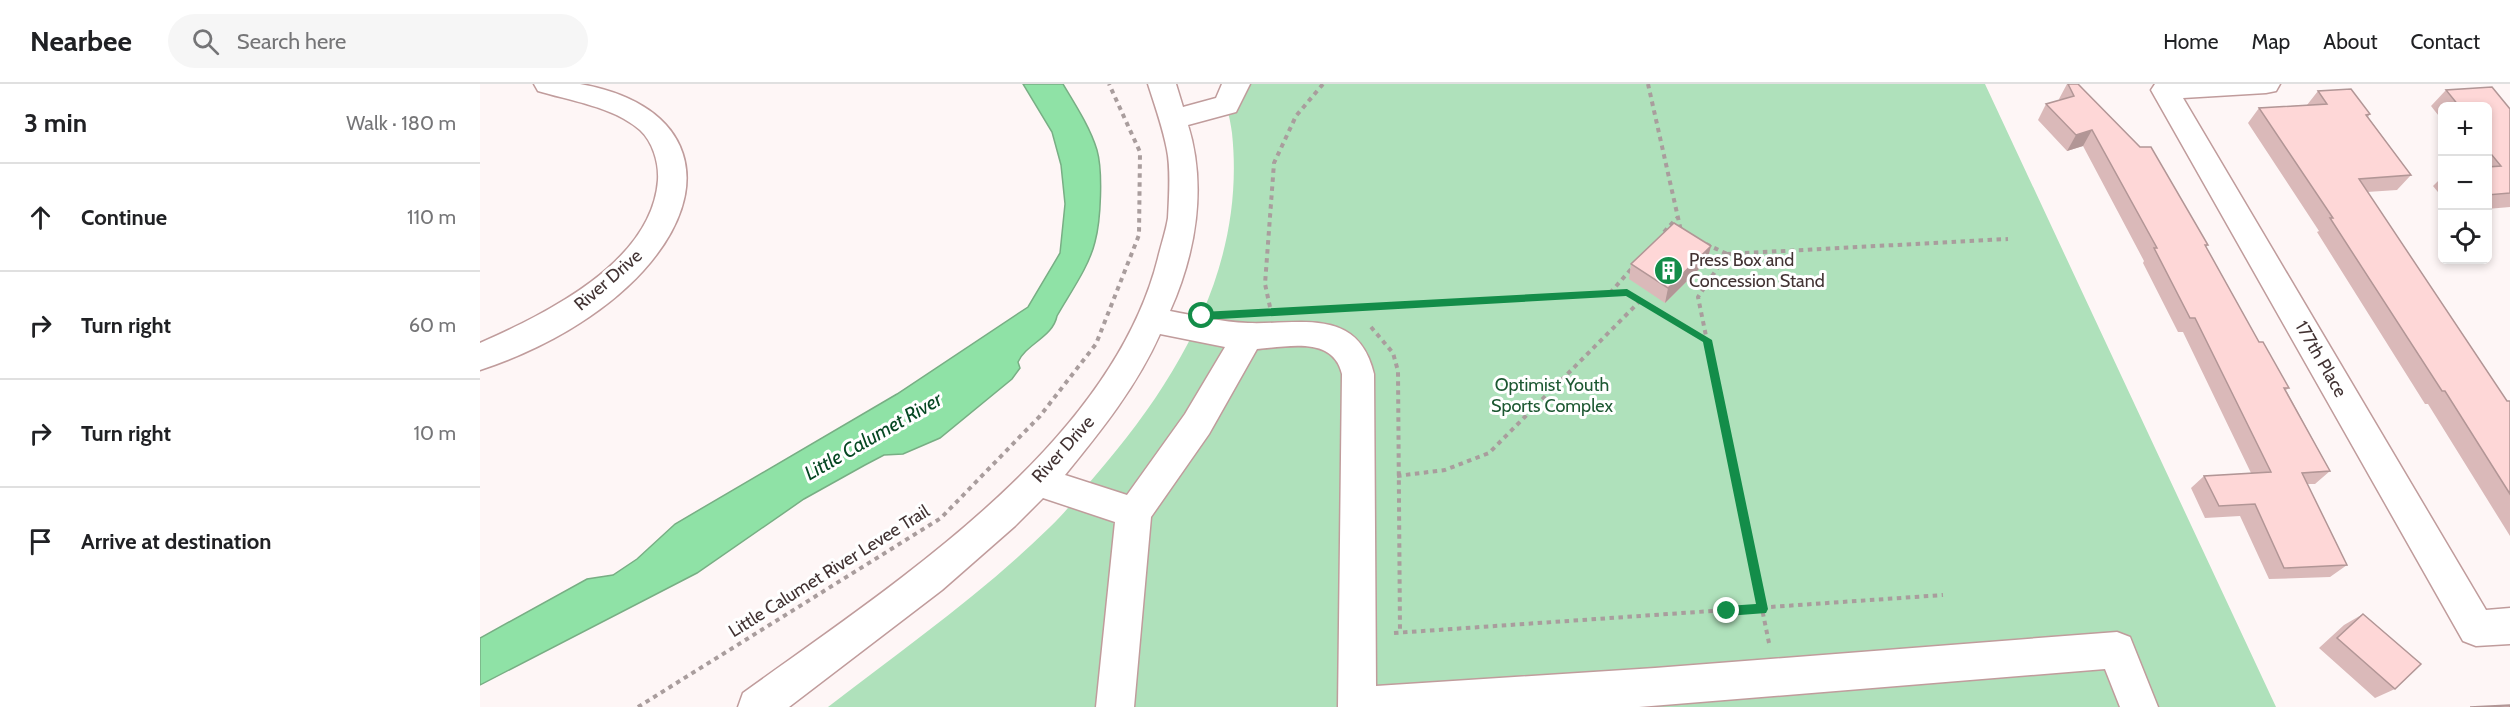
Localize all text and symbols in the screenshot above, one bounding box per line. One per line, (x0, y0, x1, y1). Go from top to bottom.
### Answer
search box (168, 14, 588, 68)
text: Nearbee (30, 24, 132, 58)
icon: search (189, 25, 222, 58)
text: Search here (237, 28, 346, 55)
text: Home (2163, 29, 2219, 54)
text: Map (2252, 29, 2290, 54)
text: About (2323, 29, 2377, 54)
text: Contact (2410, 29, 2480, 54)
map controls (2438, 102, 2492, 264)
button: + (2438, 102, 2492, 156)
text: 3 min (24, 107, 87, 139)
text: Walk · 180 m (346, 111, 456, 135)
button: − (2438, 156, 2492, 210)
icon: ahead (24, 201, 57, 234)
text: Continue (81, 204, 167, 231)
text: 110 m (407, 205, 456, 229)
button: locate (2438, 210, 2492, 264)
street label: River Drive (570, 245, 646, 315)
place label: Press Box and Concession Stand (1689, 249, 1825, 292)
building icon: Press Box and Concession Stand (1652, 254, 1684, 286)
route start (1188, 302, 1214, 328)
icon: right (24, 309, 57, 342)
text: Turn right (81, 312, 171, 339)
text: 60 m (409, 313, 456, 337)
street label: 177th Place (2290, 317, 2352, 401)
park label: Optimist Youth Sports Complex (1491, 374, 1613, 417)
water label: Little Calumet River (800, 386, 947, 485)
street label: River Drive (1027, 411, 1099, 487)
icon: right (24, 417, 57, 450)
text: Turn right (81, 420, 171, 447)
text: 10 m (413, 421, 456, 445)
street label: Little Calumet River Levee Trail (725, 500, 934, 642)
icon: arrive (24, 525, 57, 558)
text: Arrive at destination (81, 528, 271, 555)
route end (1713, 597, 1739, 623)

